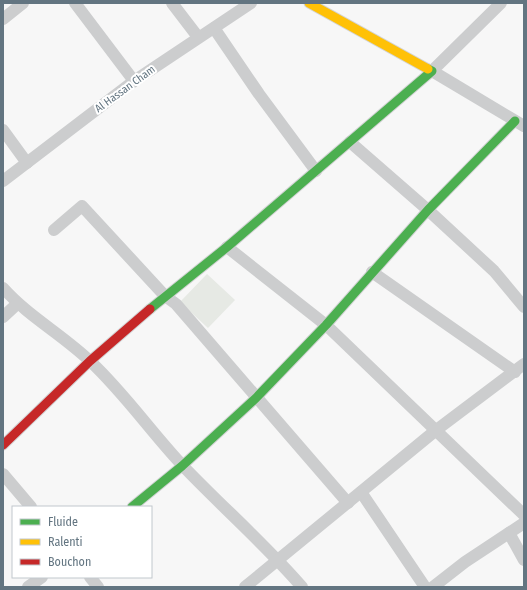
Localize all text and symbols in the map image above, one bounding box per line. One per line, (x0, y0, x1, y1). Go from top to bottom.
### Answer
street label: Al Hassan Cham (92, 63, 158, 115)
legend (12, 506, 152, 578)
text: Fluide (48, 515, 78, 529)
text: Ralenti (48, 535, 83, 549)
text: Bouchon (48, 555, 91, 569)

